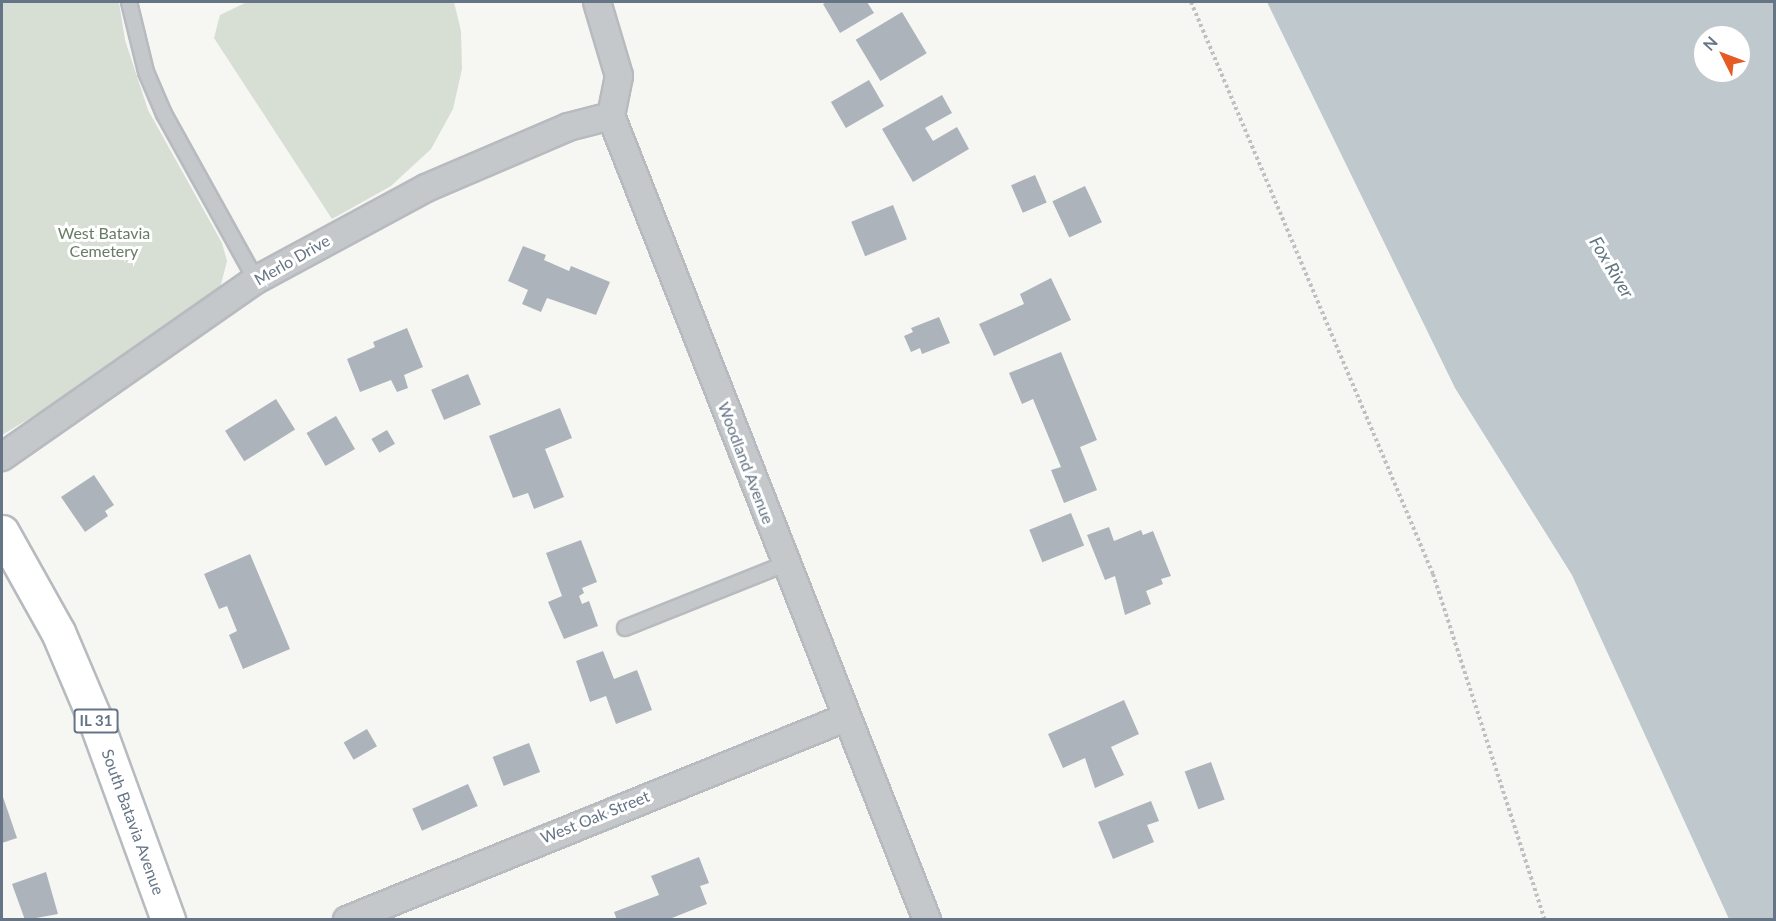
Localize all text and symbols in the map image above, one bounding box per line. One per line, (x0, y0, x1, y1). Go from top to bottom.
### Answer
north arrow (1692, 24, 1752, 84)
text: N (1699, 32, 1721, 54)
park label: West Batavia Cemetery (58, 223, 150, 261)
street label: Merlo Drive (251, 231, 333, 289)
water label: Fox River (1585, 232, 1639, 302)
street label: Woodland Avenue (714, 399, 778, 527)
road number: IL 31 (72, 709, 120, 733)
street label: South Batavia Avenue (98, 746, 168, 898)
street label: West Oak Street (538, 786, 652, 848)

